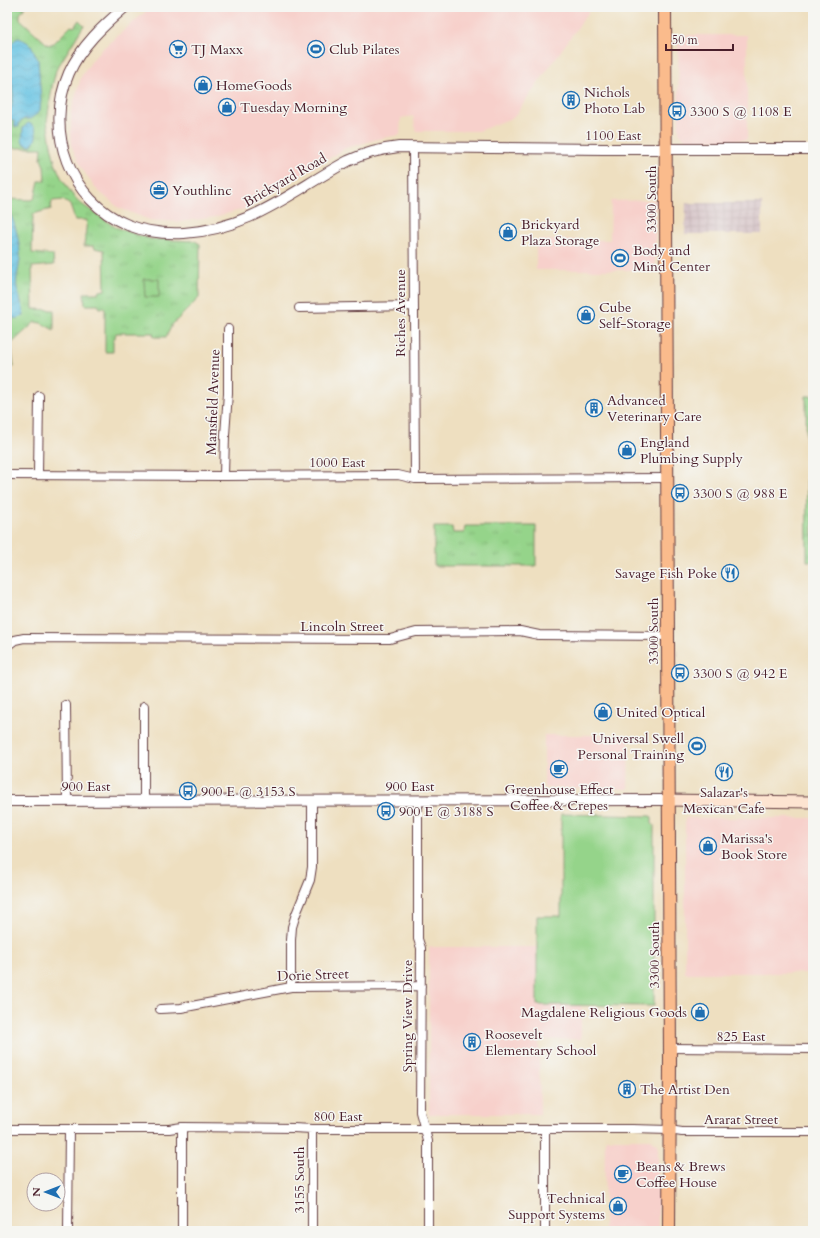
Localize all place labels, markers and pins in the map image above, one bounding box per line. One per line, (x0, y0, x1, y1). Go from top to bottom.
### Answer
supermarket icon: TJ Maxx (168, 39, 188, 59)
sports icon: Club Pilates (306, 39, 326, 59)
place label: TJ Maxx (191, 40, 243, 59)
place label: Club Pilates (329, 40, 400, 59)
shop icon: HomeGoods (193, 75, 213, 95)
place label: HomeGoods (216, 76, 292, 95)
place label: Nichols Photo Lab (584, 83, 645, 118)
building icon: Nichols Photo Lab (561, 90, 581, 110)
shop icon: Tuesday Morning (217, 97, 237, 117)
place label: Tuesday Morning (240, 98, 347, 117)
bus stop icon: 3300 S @ 1108 E (667, 101, 687, 121)
place label: 3300 S @ 1108 E (690, 102, 792, 121)
office icon: Youthlinc (149, 180, 169, 200)
place label: Youthlinc (172, 181, 232, 200)
place label: Brickyard Plaza Storage (521, 215, 599, 250)
shop icon: Brickyard Plaza Storage (498, 222, 518, 242)
place label: Body and Mind Center (633, 241, 711, 276)
sports icon: Body and Mind Center (610, 248, 630, 268)
place label: Cube Self-Storage (599, 298, 671, 333)
shop icon: Cube Self-Storage (576, 305, 596, 325)
place label: Advanced Veterinary Care (607, 391, 702, 426)
building icon: Advanced Veterinary Care (584, 398, 604, 418)
place label: England Plumbing Supply (640, 433, 744, 468)
shop icon: England Plumbing Supply (617, 440, 637, 460)
bus stop icon: 3300 S @ 988 E (670, 483, 690, 503)
place label: 3300 S @ 988 E (693, 484, 788, 503)
restaurant icon: Savage Fish Poke (720, 563, 740, 583)
place label: Savage Fish Poke (615, 564, 717, 583)
bus stop icon: 3300 S @ 942 E (670, 663, 690, 683)
place label: 3300 S @ 942 E (693, 664, 788, 683)
shop icon: United Optical (593, 702, 613, 722)
place label: United Optical (616, 703, 706, 722)
place label: Universal Swell Personal Training (578, 729, 684, 764)
sports icon: Universal Swell Personal Training (687, 736, 707, 756)
cafe icon: Greenhouse Effect Coffee & Crepes (549, 759, 569, 779)
restaurant icon: Salazar's Mexican Cafe (714, 762, 734, 782)
place label: Greenhouse Effect Coffee & Crepes (505, 780, 614, 815)
bus stop icon: 900 E @ 3153 S (178, 781, 198, 801)
place label: 900 E @ 3153 S (201, 782, 296, 801)
place label: Salazar's Mexican Cafe (683, 783, 765, 818)
bus stop icon: 900 E @ 3188 S (376, 801, 396, 821)
place label: 900 E @ 3188 S (399, 802, 494, 821)
place label: Marissa's Book Store (721, 829, 787, 864)
shop icon: Marissa's Book Store (698, 836, 718, 856)
shop icon: Magdalene Religious Goods (690, 1002, 710, 1022)
place label: Magdalene Religious Goods (521, 1003, 687, 1022)
place label: Roosevelt Elementary School (485, 1025, 597, 1060)
building icon: Roosevelt Elementary School (462, 1032, 482, 1052)
building icon: The Artist Den (617, 1079, 637, 1099)
place label: The Artist Den (640, 1080, 730, 1099)
place label: Beans & Brews Coffee House (636, 1157, 726, 1192)
cafe icon: Beans & Brews Coffee House (613, 1164, 633, 1184)
place label: Technical Support Systems (508, 1189, 605, 1224)
shop icon: Technical Support Systems (608, 1196, 628, 1216)

